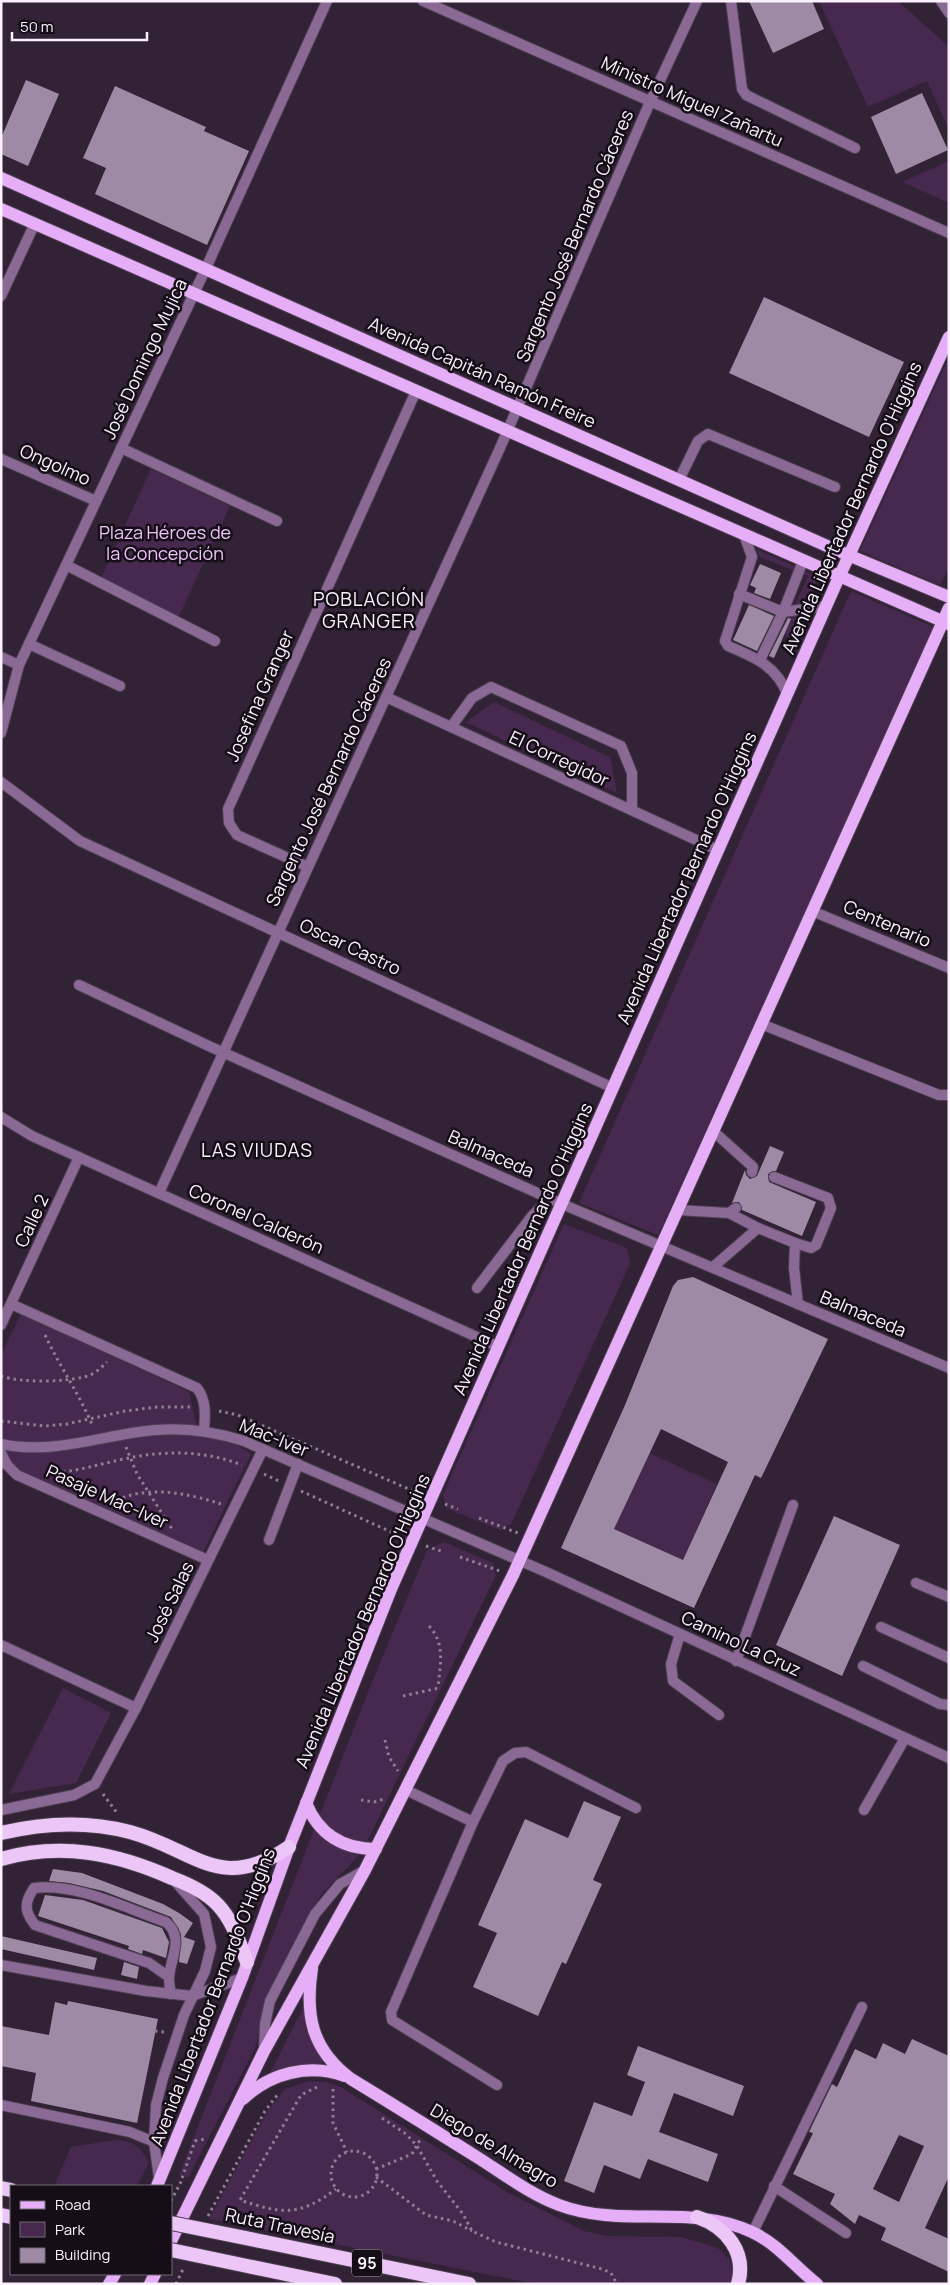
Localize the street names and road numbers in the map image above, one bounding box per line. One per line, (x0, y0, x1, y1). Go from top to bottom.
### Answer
street label: Ministro Miguel Zañartu (598, 50, 787, 152)
street label: Sargento José Bernardo Cáceres (510, 106, 638, 365)
street label: José Domingo Mujica (96, 274, 192, 443)
street label: Avenida Capitán Ramón Freire (365, 311, 600, 433)
street label: Avenida Libertador Bernardo O'Higgins (776, 358, 927, 658)
street label: Ongolmo (16, 438, 95, 490)
street label: Josefina Granger (219, 626, 299, 765)
street label: Sargento José Bernardo Cáceres (260, 653, 396, 910)
street label: El Corregidor (506, 724, 614, 792)
street label: Avenida Libertador Bernardo O'Higgins (611, 728, 762, 1028)
street label: Centenario (840, 894, 935, 952)
street label: Oscar Castro (296, 912, 405, 980)
street label: Avenida Libertador Bernardo O'Higgins (447, 1099, 598, 1399)
street label: Balmaceda (445, 1124, 538, 1183)
street label: Coronel Calderón (185, 1178, 328, 1259)
street label: Calle 2 (8, 1190, 54, 1251)
street label: Balmaceda (817, 1284, 910, 1342)
street label: Mac-Iver (236, 1412, 313, 1462)
street label: Pasaje Mac-Iver (43, 1458, 173, 1534)
street label: Avenida Libertador Bernardo O'Higgins (289, 1470, 435, 1771)
street label: José Salas (139, 1557, 199, 1646)
street label: Camino La Cruz (678, 1605, 805, 1681)
street label: Avenida Libertador Bernardo O'Higgins (144, 1844, 280, 2149)
street label: Diego de Almagro (426, 2098, 563, 2193)
street label: Ruta Travesía (223, 2202, 337, 2248)
road number: 95 (352, 2250, 382, 2276)

